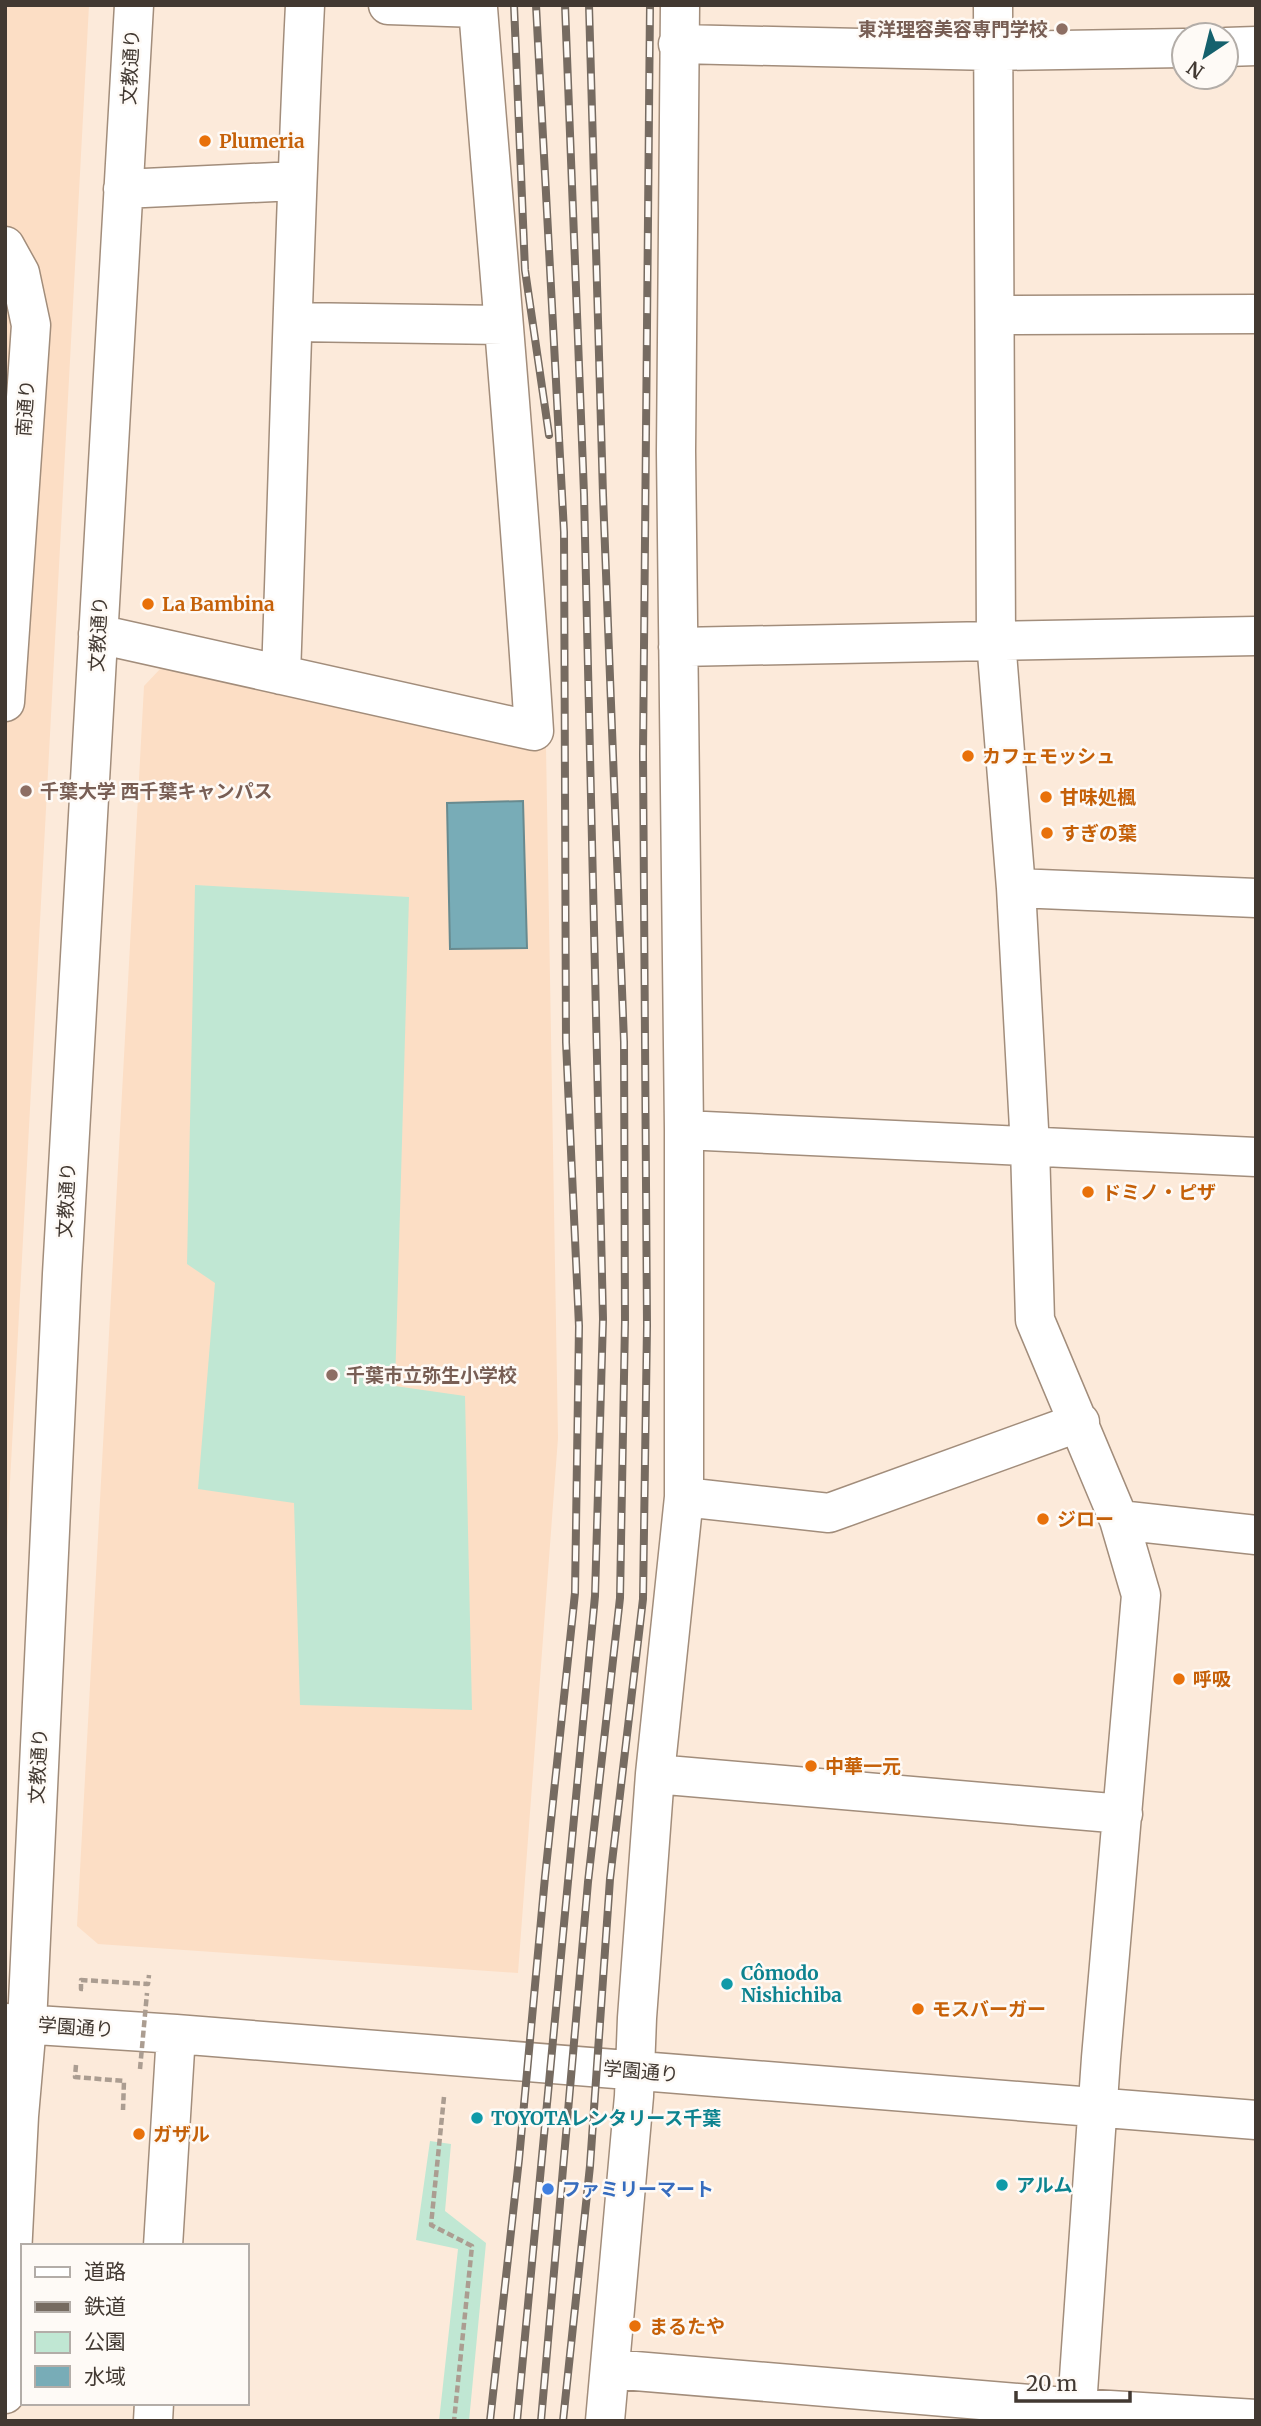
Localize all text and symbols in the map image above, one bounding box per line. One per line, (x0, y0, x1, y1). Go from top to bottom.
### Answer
place label: 東洋理容美容専門学校 (858, 17, 1048, 41)
marker: 東洋理容美容専門学校 (1054, 21, 1070, 37)
north arrow (1170, 21, 1240, 91)
street label: 文教通り (116, 28, 144, 106)
text: N (1182, 56, 1208, 84)
place label: Plumeria (219, 129, 305, 153)
marker: Plumeria (197, 133, 213, 149)
street label: 南通り (11, 379, 39, 437)
place label: La Bambina (162, 592, 275, 616)
street label: 文教通り (84, 595, 112, 673)
marker: La Bambina (140, 596, 156, 612)
place label: カフェモッシュ (982, 744, 1115, 768)
marker: カフェモッシュ (960, 748, 976, 764)
place label: 千葉大学 西千葉キャンパス (40, 779, 273, 803)
marker: 千葉大学 西千葉キャンパス (18, 783, 34, 799)
place label: 甘味処楓 (1060, 785, 1136, 809)
marker: 甘味処楓 (1038, 789, 1054, 805)
place label: すぎの葉 (1061, 821, 1137, 845)
marker: すぎの葉 (1039, 825, 1055, 841)
street label: 文教通り (52, 1161, 80, 1239)
place label: ドミノ・ピザ (1102, 1180, 1216, 1204)
marker: ドミノ・ピザ (1080, 1184, 1096, 1200)
place label: 千葉市立弥生小学校 (346, 1363, 517, 1387)
marker: 千葉市立弥生小学校 (324, 1367, 340, 1383)
place label: ジロー (1057, 1507, 1114, 1531)
marker: ジロー (1035, 1511, 1051, 1527)
place label: 呼吸 (1193, 1667, 1231, 1691)
marker: 呼吸 (1171, 1671, 1187, 1687)
street label: 文教通り (24, 1727, 52, 1805)
place label: 中華一元 (825, 1754, 901, 1778)
marker: 中華一元 (803, 1758, 819, 1774)
place label: Cômodo Nishichiba (741, 1961, 842, 2007)
marker: Cômodo Nishichiba (719, 1976, 735, 1992)
place label: モスバーガー (932, 1997, 1046, 2021)
marker: モスバーガー (910, 2001, 926, 2017)
street label: 学園通り (37, 2012, 115, 2042)
street label: 学園通り (602, 2056, 680, 2086)
place label: TOYOTAレンタリース千葉 (491, 2106, 721, 2130)
marker: TOYOTAレンタリース千葉 (469, 2110, 485, 2126)
place label: ガザル (153, 2122, 210, 2146)
marker: ガザル (131, 2126, 147, 2142)
place label: アルム (1016, 2173, 1072, 2197)
place label: ファミリーマート (562, 2177, 714, 2201)
marker: アルム (994, 2177, 1010, 2193)
marker: ファミリーマート (540, 2181, 556, 2197)
legend (21, 2244, 248, 2405)
text: 道路 (84, 2258, 126, 2285)
text: 鉄道 (84, 2293, 126, 2320)
place label: まるたや (649, 2314, 725, 2338)
marker: まるたや (627, 2318, 643, 2334)
text: 公園 (84, 2328, 126, 2355)
scale bar (1016, 2360, 1130, 2404)
text: 水域 (84, 2363, 126, 2390)
text: 20 m (1026, 2370, 1078, 2397)

